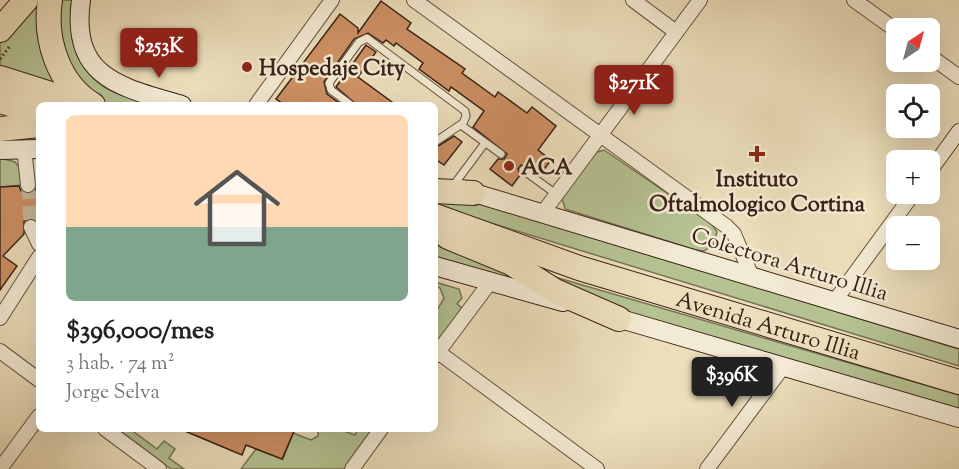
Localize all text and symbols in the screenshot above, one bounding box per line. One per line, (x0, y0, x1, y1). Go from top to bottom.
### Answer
north arrow (886, 18, 940, 72)
map controls (886, 18, 940, 270)
pin: $253K (117, 28, 201, 79)
text: $253K (134, 33, 184, 62)
place label: Hospedaje City (259, 54, 405, 86)
marker: Hospedaje City (240, 60, 254, 74)
pin: $271K (592, 65, 676, 116)
text: $271K (608, 70, 660, 99)
button: locate (886, 84, 940, 138)
marker: Instituto Oftalmologico Cortina (748, 145, 766, 163)
button: + (886, 150, 940, 204)
place label: ACA (521, 153, 573, 185)
icon: home (183, 154, 291, 262)
marker: ACA (502, 159, 516, 173)
place label: Instituto Oftalmologico Cortina (649, 165, 866, 222)
button: − (886, 216, 940, 270)
street label: Colectora Arturo Illia (687, 221, 892, 311)
street label: Avenida Arturo Illia (672, 285, 864, 371)
text: $396,000/mes (66, 313, 214, 350)
text: 3 hab. · 74 m² (66, 350, 174, 379)
pin: $396K (690, 357, 774, 408)
text: $396K (706, 362, 758, 391)
text: Jorge Selva (66, 379, 160, 408)

